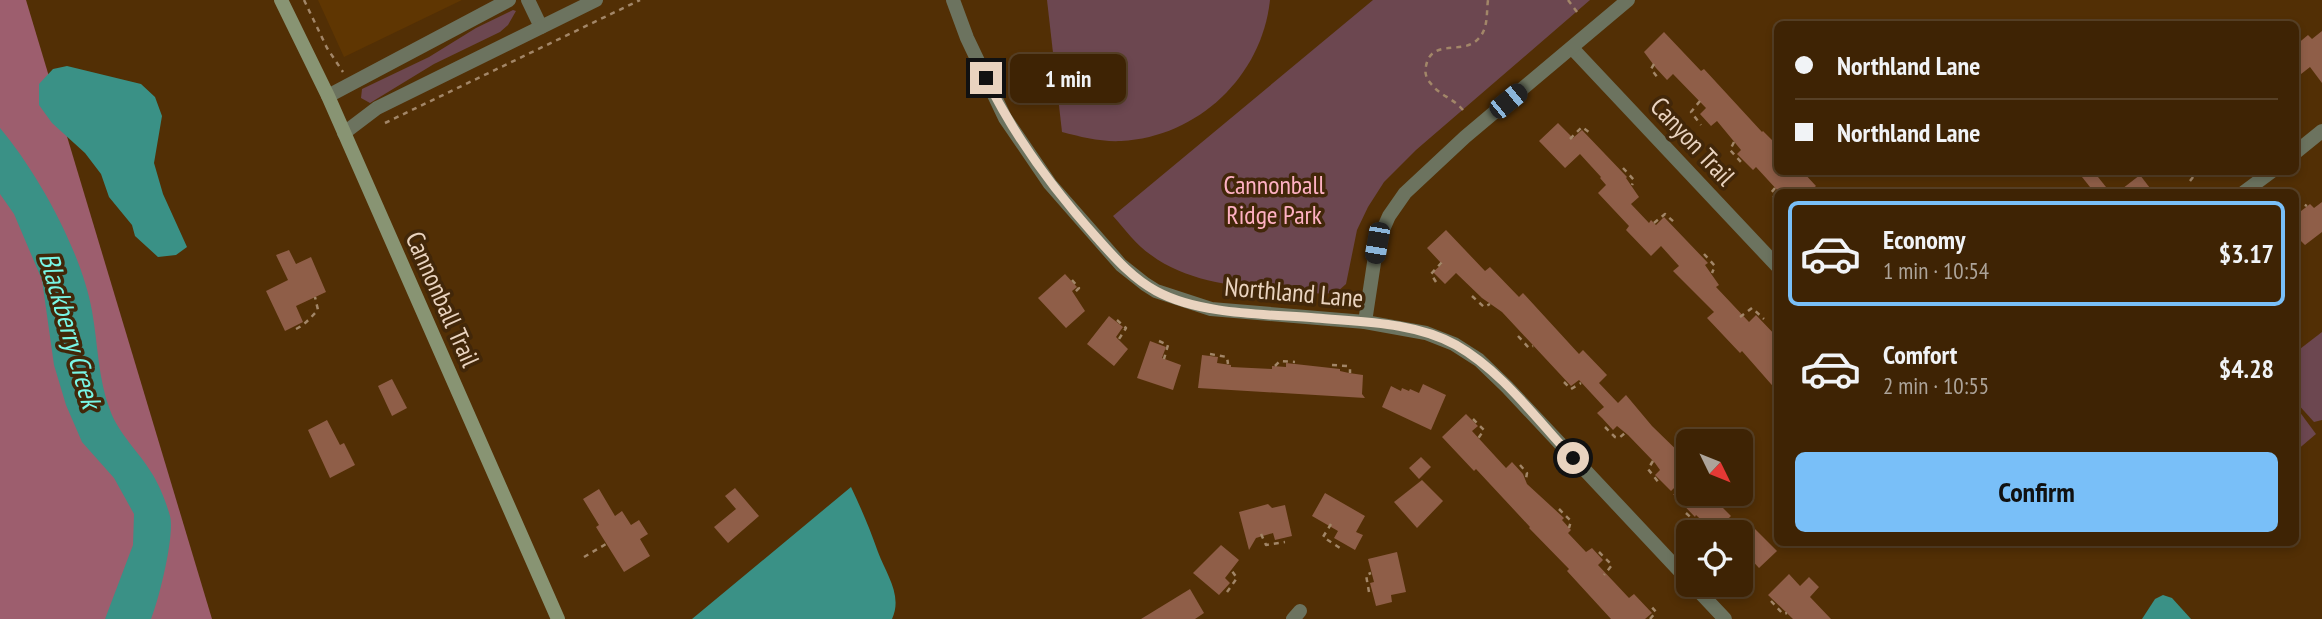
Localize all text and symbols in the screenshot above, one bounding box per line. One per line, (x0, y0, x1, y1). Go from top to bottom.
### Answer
text: Northland Lane (1837, 49, 1980, 82)
callout: 1 min (1010, 54, 1126, 102)
route end (970, 62, 1002, 94)
text: 1 min (1045, 64, 1091, 93)
car (1486, 80, 1531, 122)
street label: Canyon Trail (1644, 90, 1742, 192)
text: Northland Lane (1837, 116, 1980, 149)
park label: Cannonball Ridge Park (1223, 168, 1325, 231)
car (1364, 220, 1391, 266)
icon: car (1799, 222, 1862, 285)
text: Economy (1883, 223, 1965, 256)
street label: Cannonball Trail (398, 226, 488, 372)
text: $3.17 (2219, 237, 2274, 270)
water label: Blackberry Creek (31, 248, 112, 415)
text: 1 min · 10:54 (1883, 256, 1989, 285)
street label: Northland Lane (1223, 269, 1365, 315)
icon: car (1799, 337, 1862, 400)
text: Comfort (1883, 338, 1957, 371)
text: $4.28 (2219, 352, 2274, 385)
text: 2 min · 10:55 (1883, 371, 1989, 400)
north arrow (1676, 429, 1754, 506)
map controls (1676, 429, 1753, 597)
route start (1557, 442, 1589, 474)
button: Confirm (1795, 452, 2278, 532)
button: locate (1676, 520, 1753, 597)

